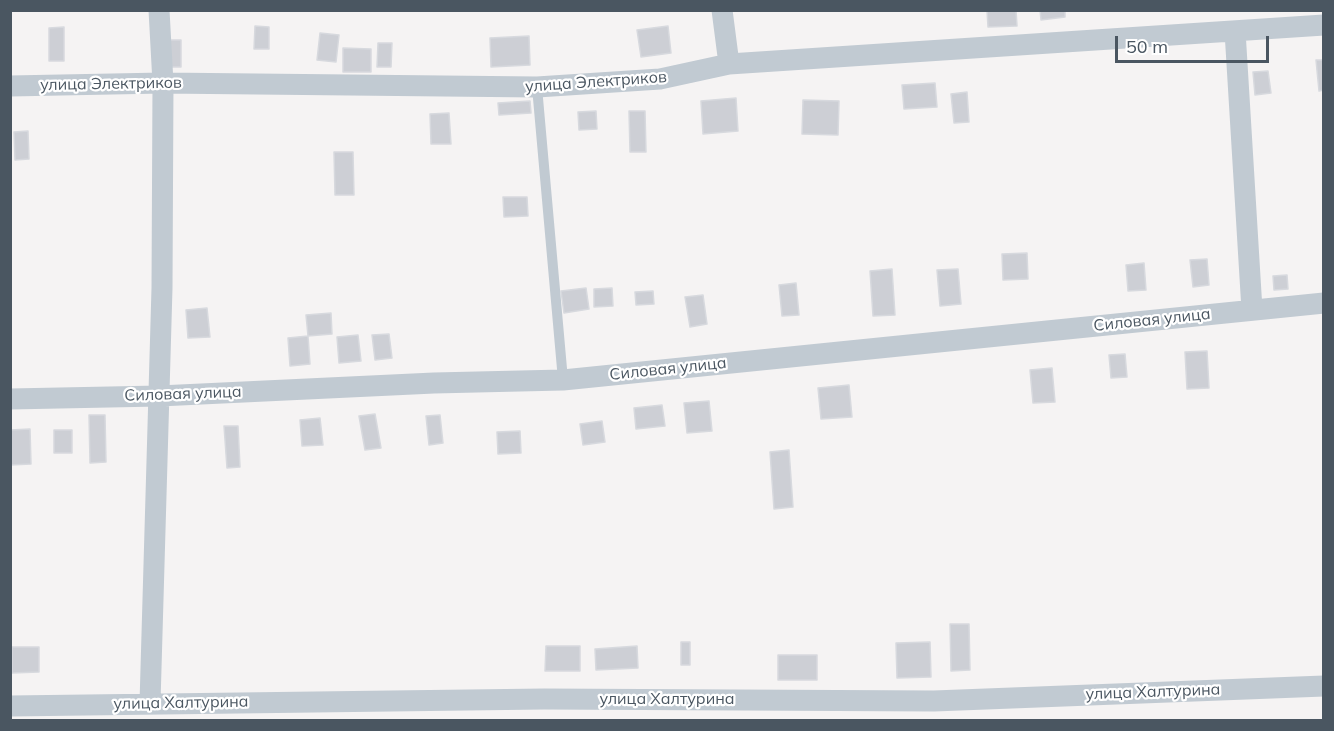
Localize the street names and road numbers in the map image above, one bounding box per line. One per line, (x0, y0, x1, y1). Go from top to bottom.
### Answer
street label: улица Электриков (525, 67, 667, 97)
street label: улица Электриков (40, 73, 182, 95)
street label: Силовая улица (1093, 304, 1211, 336)
street label: Силовая улица (609, 353, 727, 385)
street label: Силовая улица (124, 382, 242, 406)
street label: улица Халтурина (1085, 680, 1221, 704)
street label: улица Халтурина (600, 689, 734, 709)
street label: улица Халтурина (113, 692, 249, 714)

